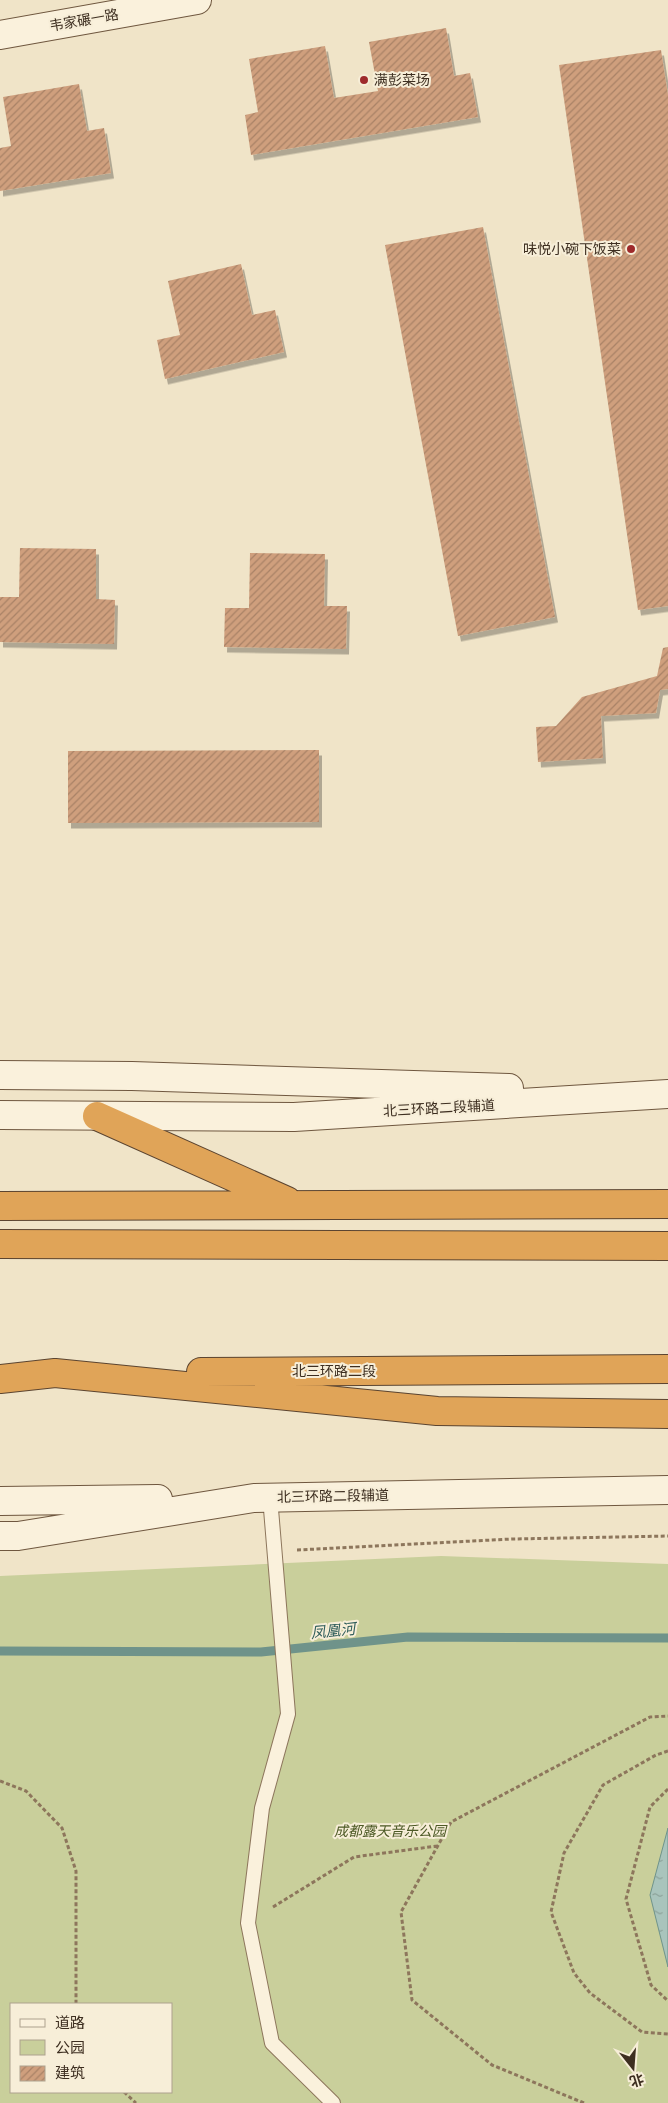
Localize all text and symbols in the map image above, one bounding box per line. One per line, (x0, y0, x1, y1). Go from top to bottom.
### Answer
street label: 韦家碾一路 (48, 6, 120, 34)
place label: 满彭菜场 (374, 72, 430, 88)
marker: 满彭菜场 (358, 74, 370, 86)
place label: 味悦小碗下饭菜 (523, 241, 621, 257)
marker: 味悦小碗下饭菜 (625, 243, 637, 255)
street label: 北三环路二段辅道 (383, 1097, 495, 1119)
street label: 北三环路二段 (292, 1363, 376, 1379)
street label: 北三环路二段辅道 (277, 1487, 389, 1505)
water label: 凤凰河 (310, 1619, 359, 1642)
park label: 成都露天音乐公园 (334, 1823, 448, 1839)
legend (10, 2003, 172, 2093)
text: 道路 (55, 2014, 85, 2032)
text: 公园 (55, 2039, 85, 2057)
north arrow (608, 2043, 658, 2093)
text: 建筑 (55, 2064, 85, 2082)
text: 北 (628, 2071, 646, 2090)

